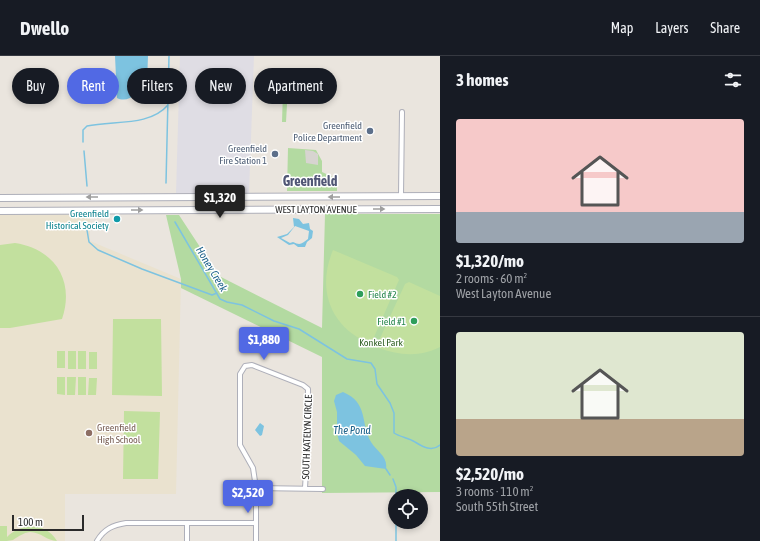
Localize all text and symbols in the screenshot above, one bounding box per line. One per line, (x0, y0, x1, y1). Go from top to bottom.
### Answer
text: Dwello (20, 17, 69, 39)
text: Map (611, 20, 633, 36)
text: Layers (655, 20, 688, 36)
text: Share (710, 20, 740, 36)
chip: Buy (12, 68, 59, 104)
chip: Rent (67, 68, 119, 104)
chip: Filters (127, 68, 187, 104)
chip: New (195, 68, 246, 104)
chip: Apartment (254, 68, 337, 104)
icon: filters (722, 69, 744, 91)
text: 3 homes (456, 70, 509, 90)
place label: Greenfield Police Department (293, 120, 362, 143)
marker: Greenfield Police Department (365, 126, 375, 136)
place label: Greenfield Fire Station 1 (219, 143, 267, 166)
icon: home (564, 145, 636, 217)
marker: Greenfield Fire Station 1 (270, 149, 280, 159)
district label: Greenfield (283, 173, 338, 189)
pin: $1,320 (187, 185, 253, 219)
text: $1,320 (204, 190, 236, 205)
one-way arrow (85, 194, 98, 200)
one-way arrow (327, 194, 340, 200)
street label: WEST LAYTON AVENUE (275, 204, 357, 215)
one-way arrow (373, 206, 386, 212)
one-way arrow (131, 207, 144, 213)
place label: Greenfield Historical Society (46, 208, 109, 231)
marker: Greenfield Historical Society (112, 214, 122, 224)
water label: Honey Creek (194, 244, 230, 294)
text: $1,320/mo (456, 251, 524, 271)
text: 2 rooms · 60 m² (456, 271, 527, 286)
text: West Layton Avenue (456, 286, 551, 301)
marker: Field #2 (355, 289, 365, 299)
place label: Field #2 (368, 289, 397, 300)
place label: Field #1 (377, 316, 406, 327)
marker: Field #1 (409, 316, 419, 326)
pin: $1,880 (231, 327, 297, 361)
text: $1,880 (248, 332, 280, 347)
park label: Konkel Park (359, 337, 403, 348)
icon: home (564, 358, 636, 430)
street label: SOUTH KATELYN CIRCLE (300, 394, 314, 480)
place label: Greenfield High School (97, 422, 141, 445)
water label: The Pond (333, 424, 371, 436)
marker: Greenfield High School (84, 428, 94, 438)
text: $2,520/mo (456, 464, 524, 484)
pin: $2,520 (215, 480, 281, 514)
text: 3 rooms · 110 m² (456, 484, 533, 499)
text: $2,520 (232, 485, 264, 500)
map controls (388, 489, 428, 529)
button: locate (388, 489, 428, 529)
text: South 55th Street (456, 499, 538, 514)
scale bar (12, 513, 84, 532)
text: 100 m (18, 516, 43, 528)

